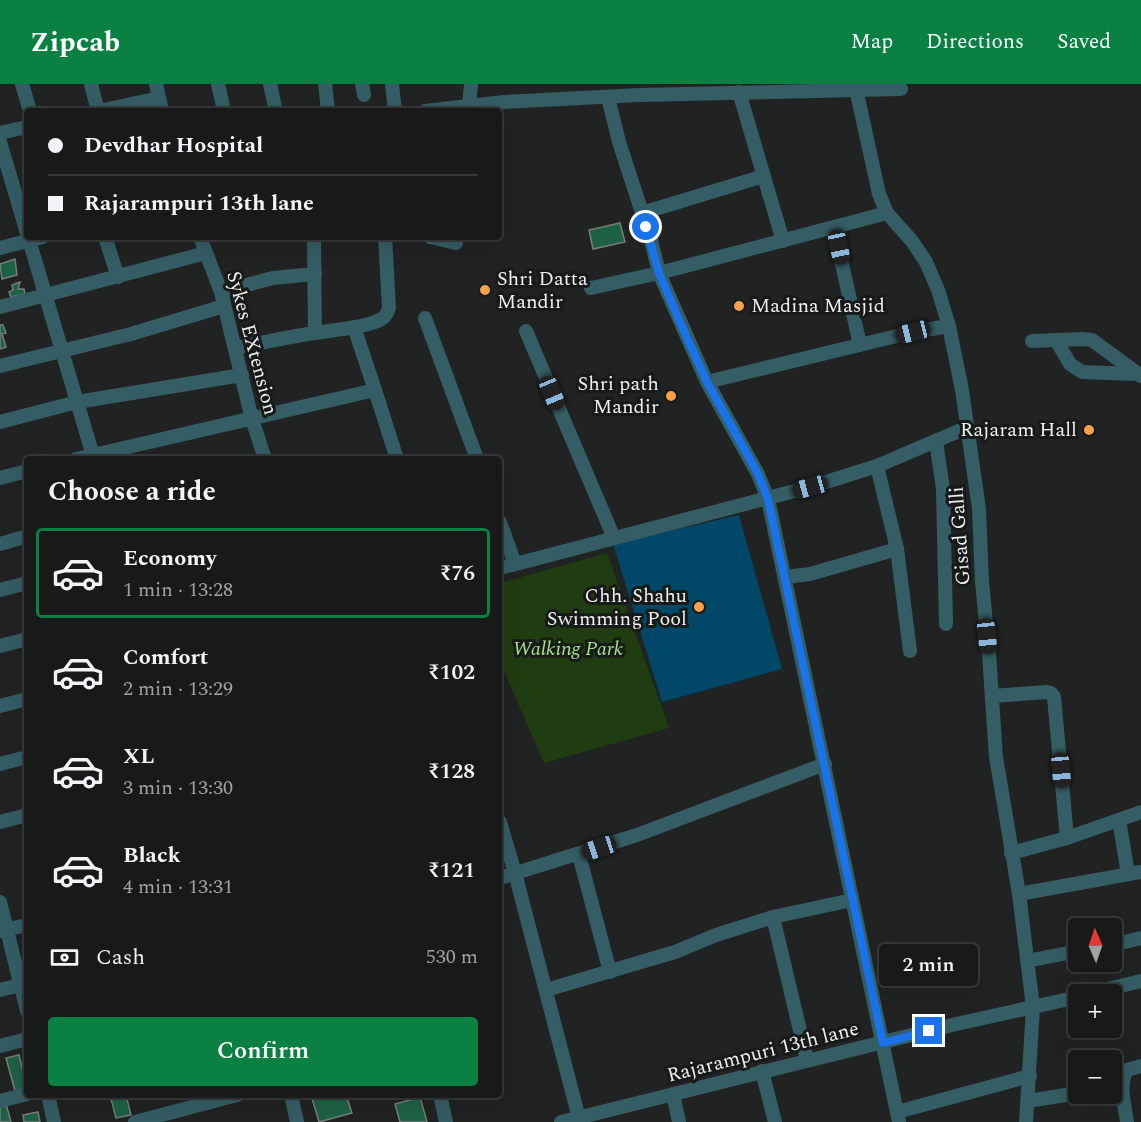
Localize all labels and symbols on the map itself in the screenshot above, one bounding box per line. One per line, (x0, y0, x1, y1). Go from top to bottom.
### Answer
route start (632, 213, 659, 240)
car (826, 228, 852, 266)
place label: Shri Datta Mandir (497, 264, 588, 317)
street label: Sykes EXtension (218, 268, 286, 418)
marker: Shri Datta Mandir (478, 283, 492, 297)
place label: Madina Masjid (751, 291, 885, 321)
marker: Madina Masjid (732, 299, 746, 313)
car (893, 319, 933, 345)
place label: Shri path Mandir (578, 369, 659, 422)
car (537, 373, 567, 413)
marker: Shri path Mandir (664, 389, 678, 403)
place label: Rajaram Hall (960, 415, 1077, 445)
marker: Rajaram Hall (1082, 423, 1096, 437)
car (790, 474, 830, 500)
street label: Gisad Galli (942, 485, 978, 587)
place label: Chh. Shahu Swimming Pool (547, 581, 687, 634)
marker: Chh. Shahu Swimming Pool (692, 600, 706, 614)
car (976, 617, 998, 655)
park label: Walking Park (513, 634, 624, 664)
car (1050, 751, 1072, 789)
car (579, 834, 619, 862)
north arrow (1068, 918, 1122, 972)
callout: 2 min (880, 944, 978, 986)
street label: Rajarampuri 13th lane (664, 1014, 862, 1090)
route end (915, 1017, 942, 1044)

